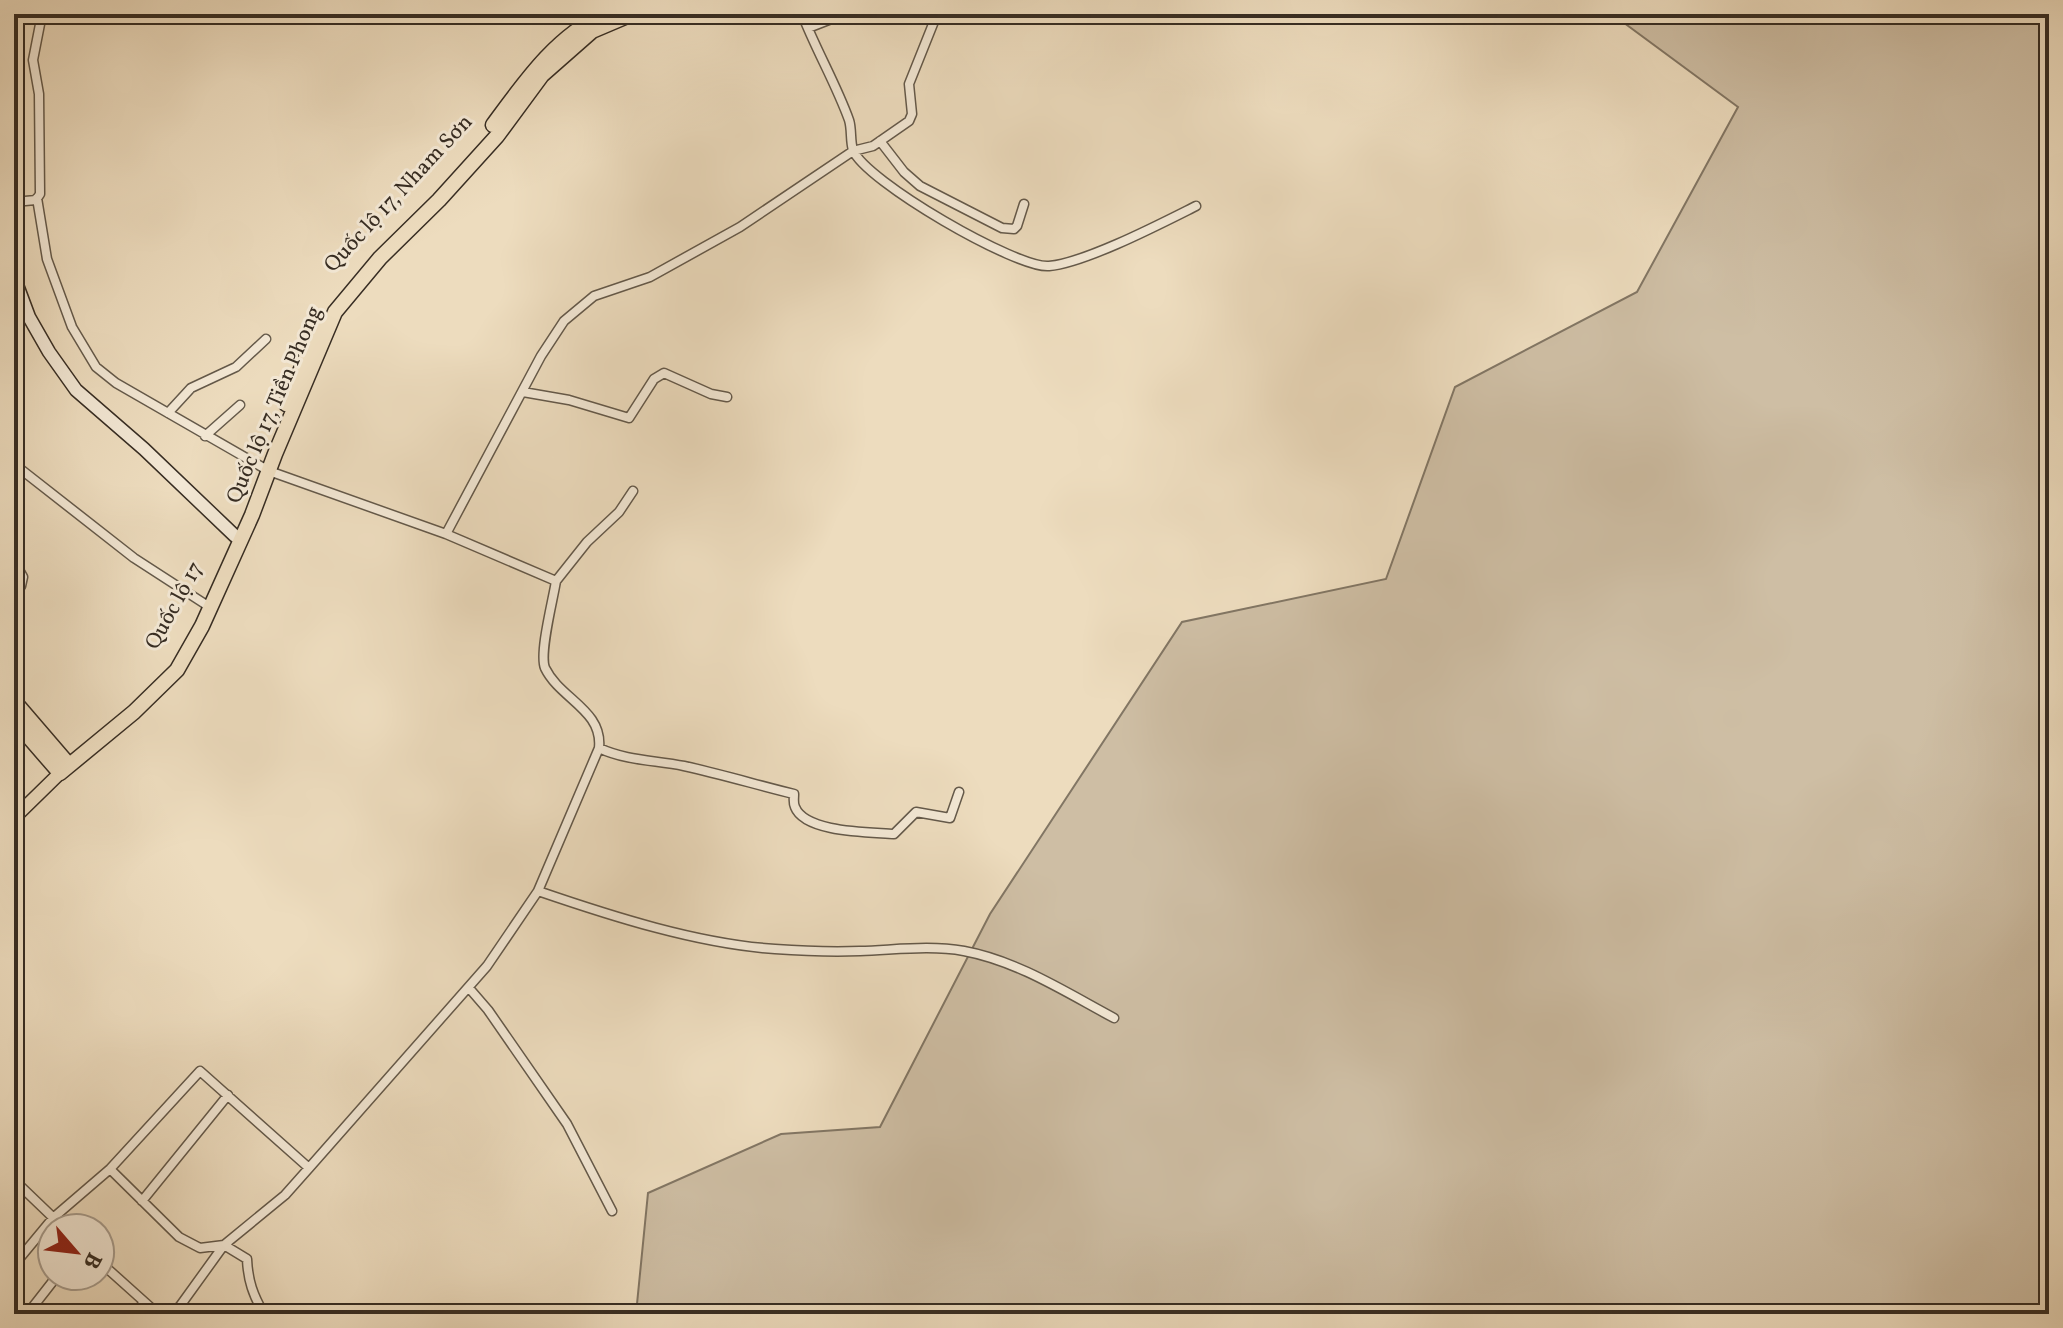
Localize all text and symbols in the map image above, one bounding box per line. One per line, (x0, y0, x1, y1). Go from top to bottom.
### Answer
street label: Quốc lộ 17, Nham Sơn (317, 108, 481, 280)
street label: Quốc lộ 17, Tiền Phong (219, 301, 331, 509)
street label: Quốc lộ 17 (138, 556, 212, 656)
north arrow (36, 1212, 116, 1292)
text: B (74, 1246, 109, 1274)

